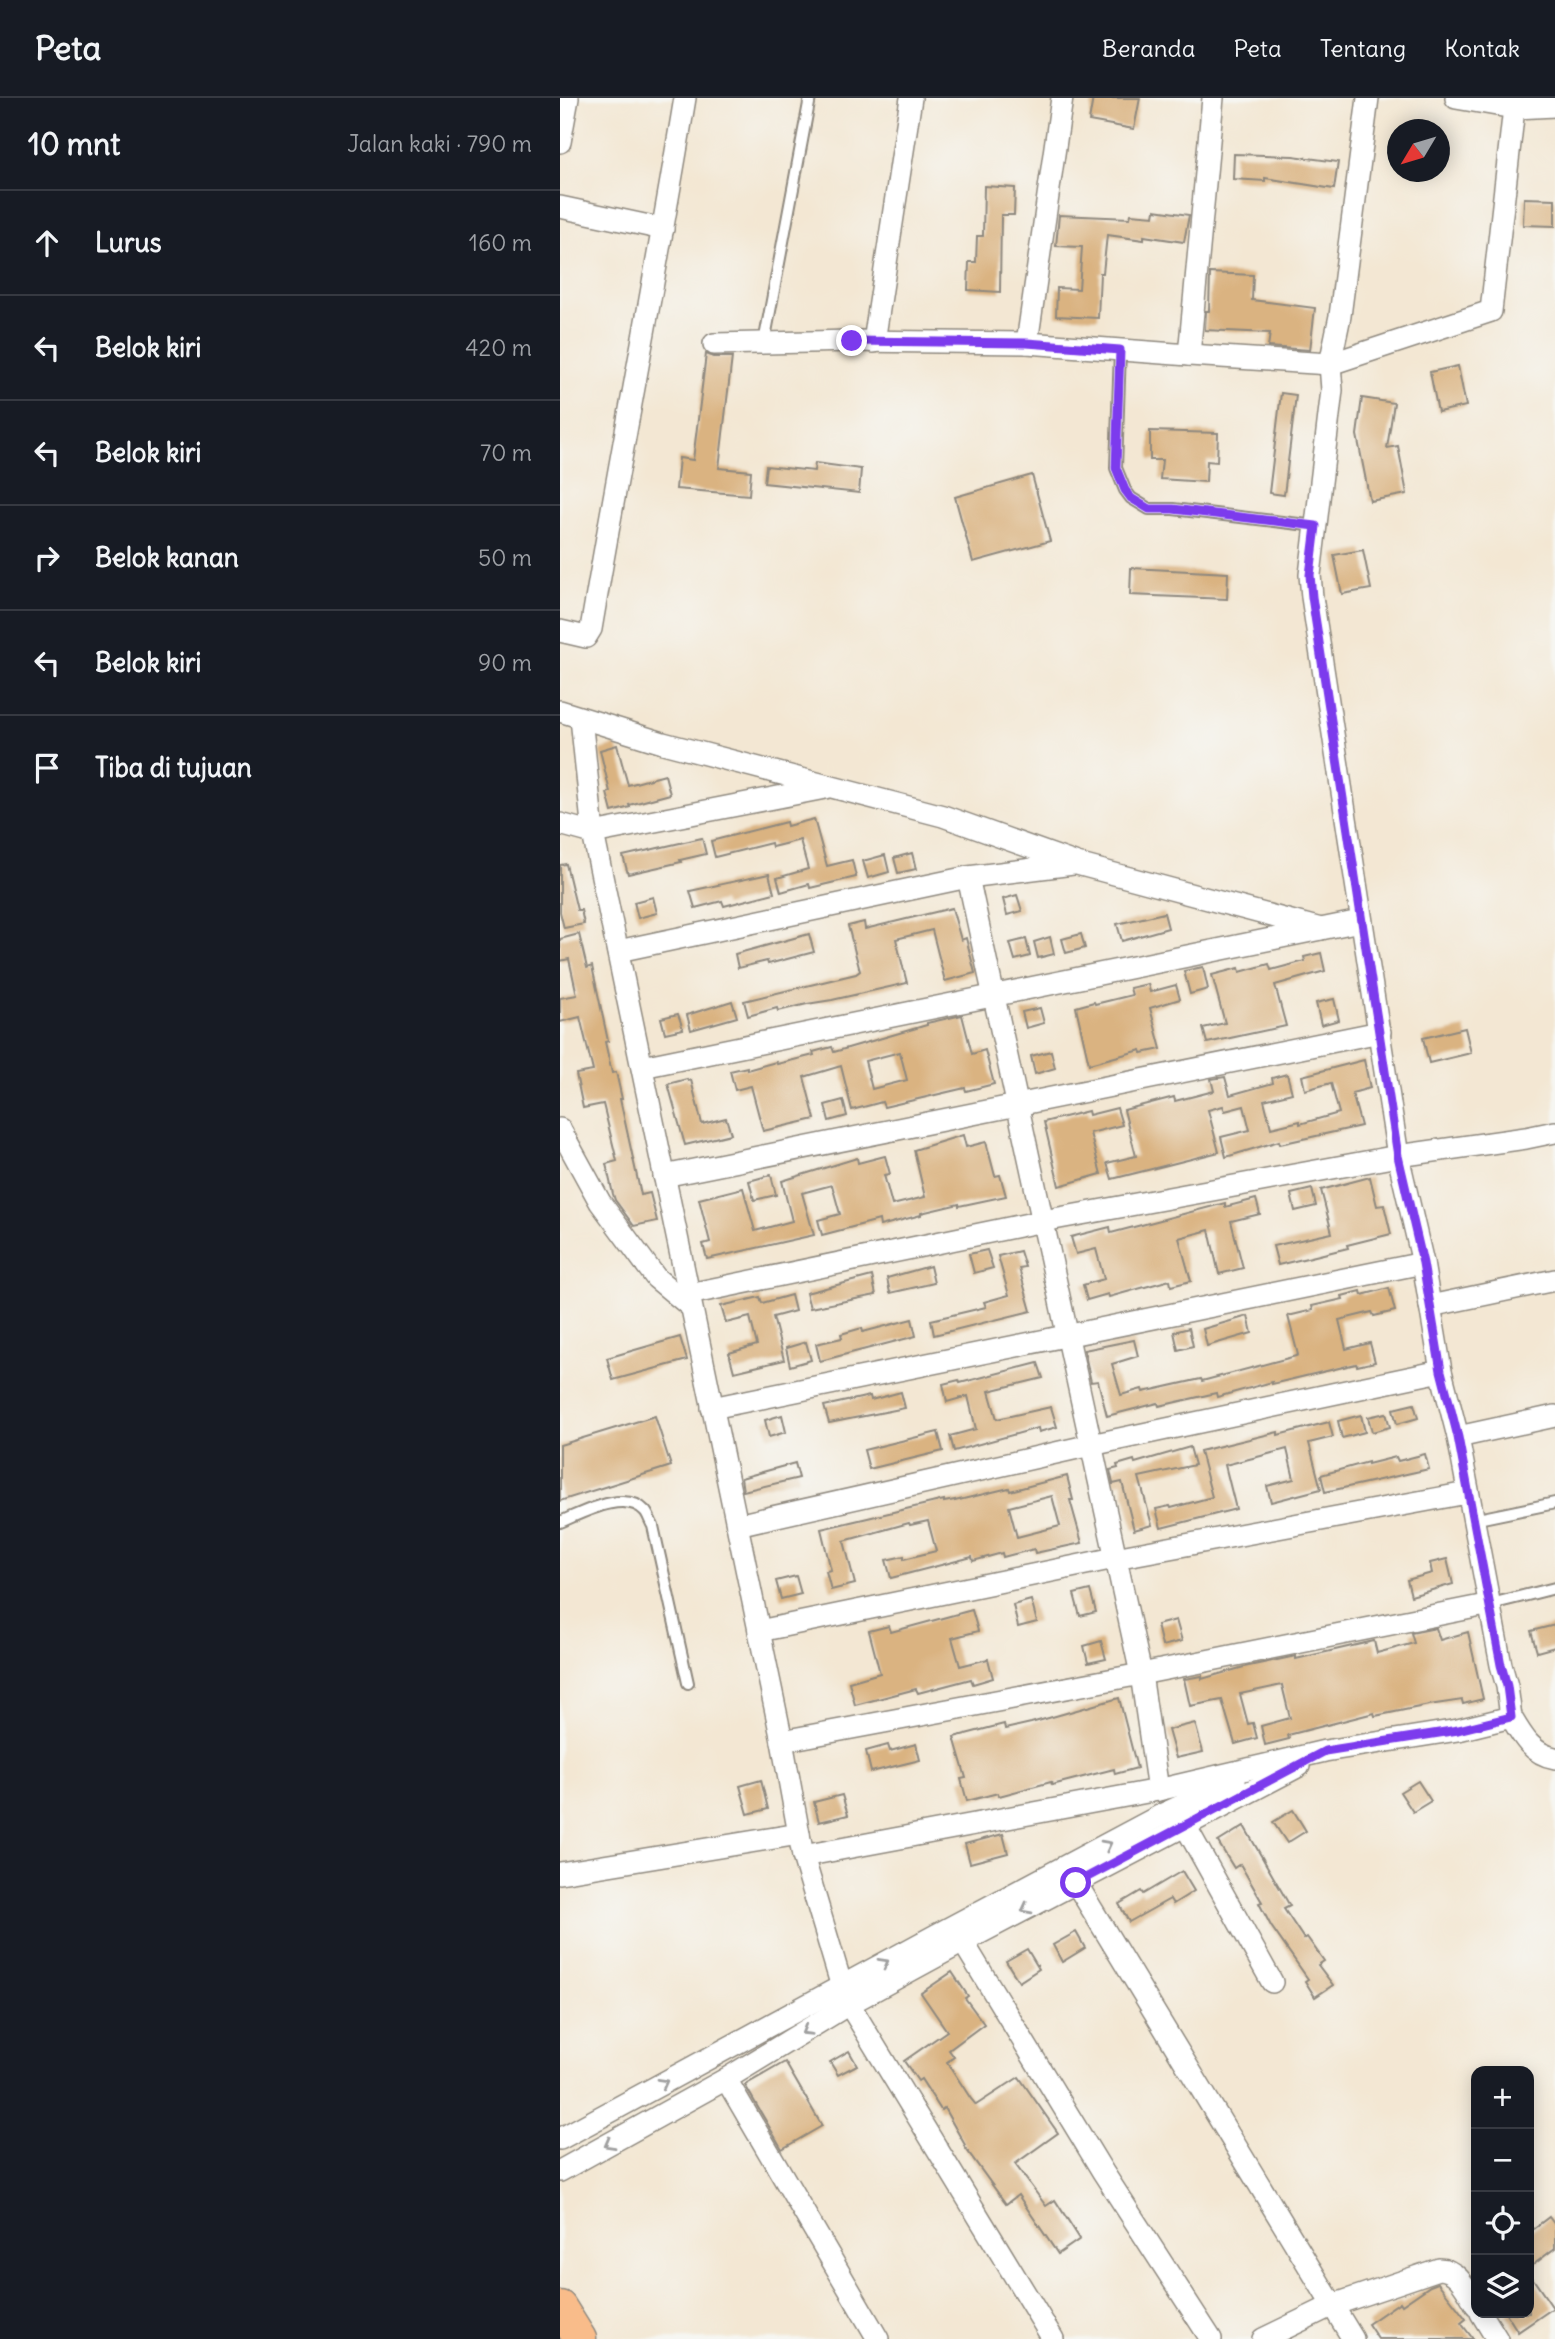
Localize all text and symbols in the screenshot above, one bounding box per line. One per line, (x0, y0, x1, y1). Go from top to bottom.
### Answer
text: Peta (35, 27, 101, 69)
text: Beranda (1102, 33, 1195, 63)
text: Peta (1233, 33, 1282, 63)
text: Tentang (1320, 33, 1406, 63)
text: Kontak (1444, 33, 1520, 63)
north arrow (1387, 119, 1450, 182)
text: 10 mnt (28, 125, 120, 163)
text: Jalan kaki · 790 m (347, 129, 532, 158)
icon: ahead (28, 224, 66, 262)
text: Lurus (95, 226, 162, 259)
text: 160 m (469, 228, 532, 257)
route end (836, 325, 867, 356)
icon: left (28, 329, 66, 367)
text: Belok kiri (95, 331, 201, 364)
text: 420 m (465, 333, 532, 362)
icon: left (28, 434, 66, 472)
text: Belok kiri (95, 436, 201, 469)
text: 70 m (480, 438, 532, 467)
icon: right (28, 539, 66, 577)
text: Belok kanan (95, 541, 239, 574)
text: 50 m (478, 543, 532, 572)
icon: left (28, 644, 66, 682)
text: Belok kiri (95, 646, 201, 679)
text: 90 m (478, 648, 532, 677)
icon: arrive (28, 749, 66, 787)
text: Tiba di tujuan (95, 751, 252, 784)
one-way arrow (1100, 1839, 1112, 1853)
route start (1060, 1867, 1091, 1898)
one-way arrow (1021, 1900, 1034, 1914)
one-way arrow (877, 1958, 890, 1971)
one-way arrow (800, 2022, 813, 2035)
map controls (1471, 2066, 1534, 2318)
button: + (1471, 2066, 1534, 2129)
one-way arrow (656, 2078, 668, 2092)
button: − (1471, 2129, 1534, 2192)
one-way arrow (604, 2136, 616, 2149)
button: locate (1471, 2192, 1534, 2255)
button: layers (1471, 2255, 1534, 2318)

